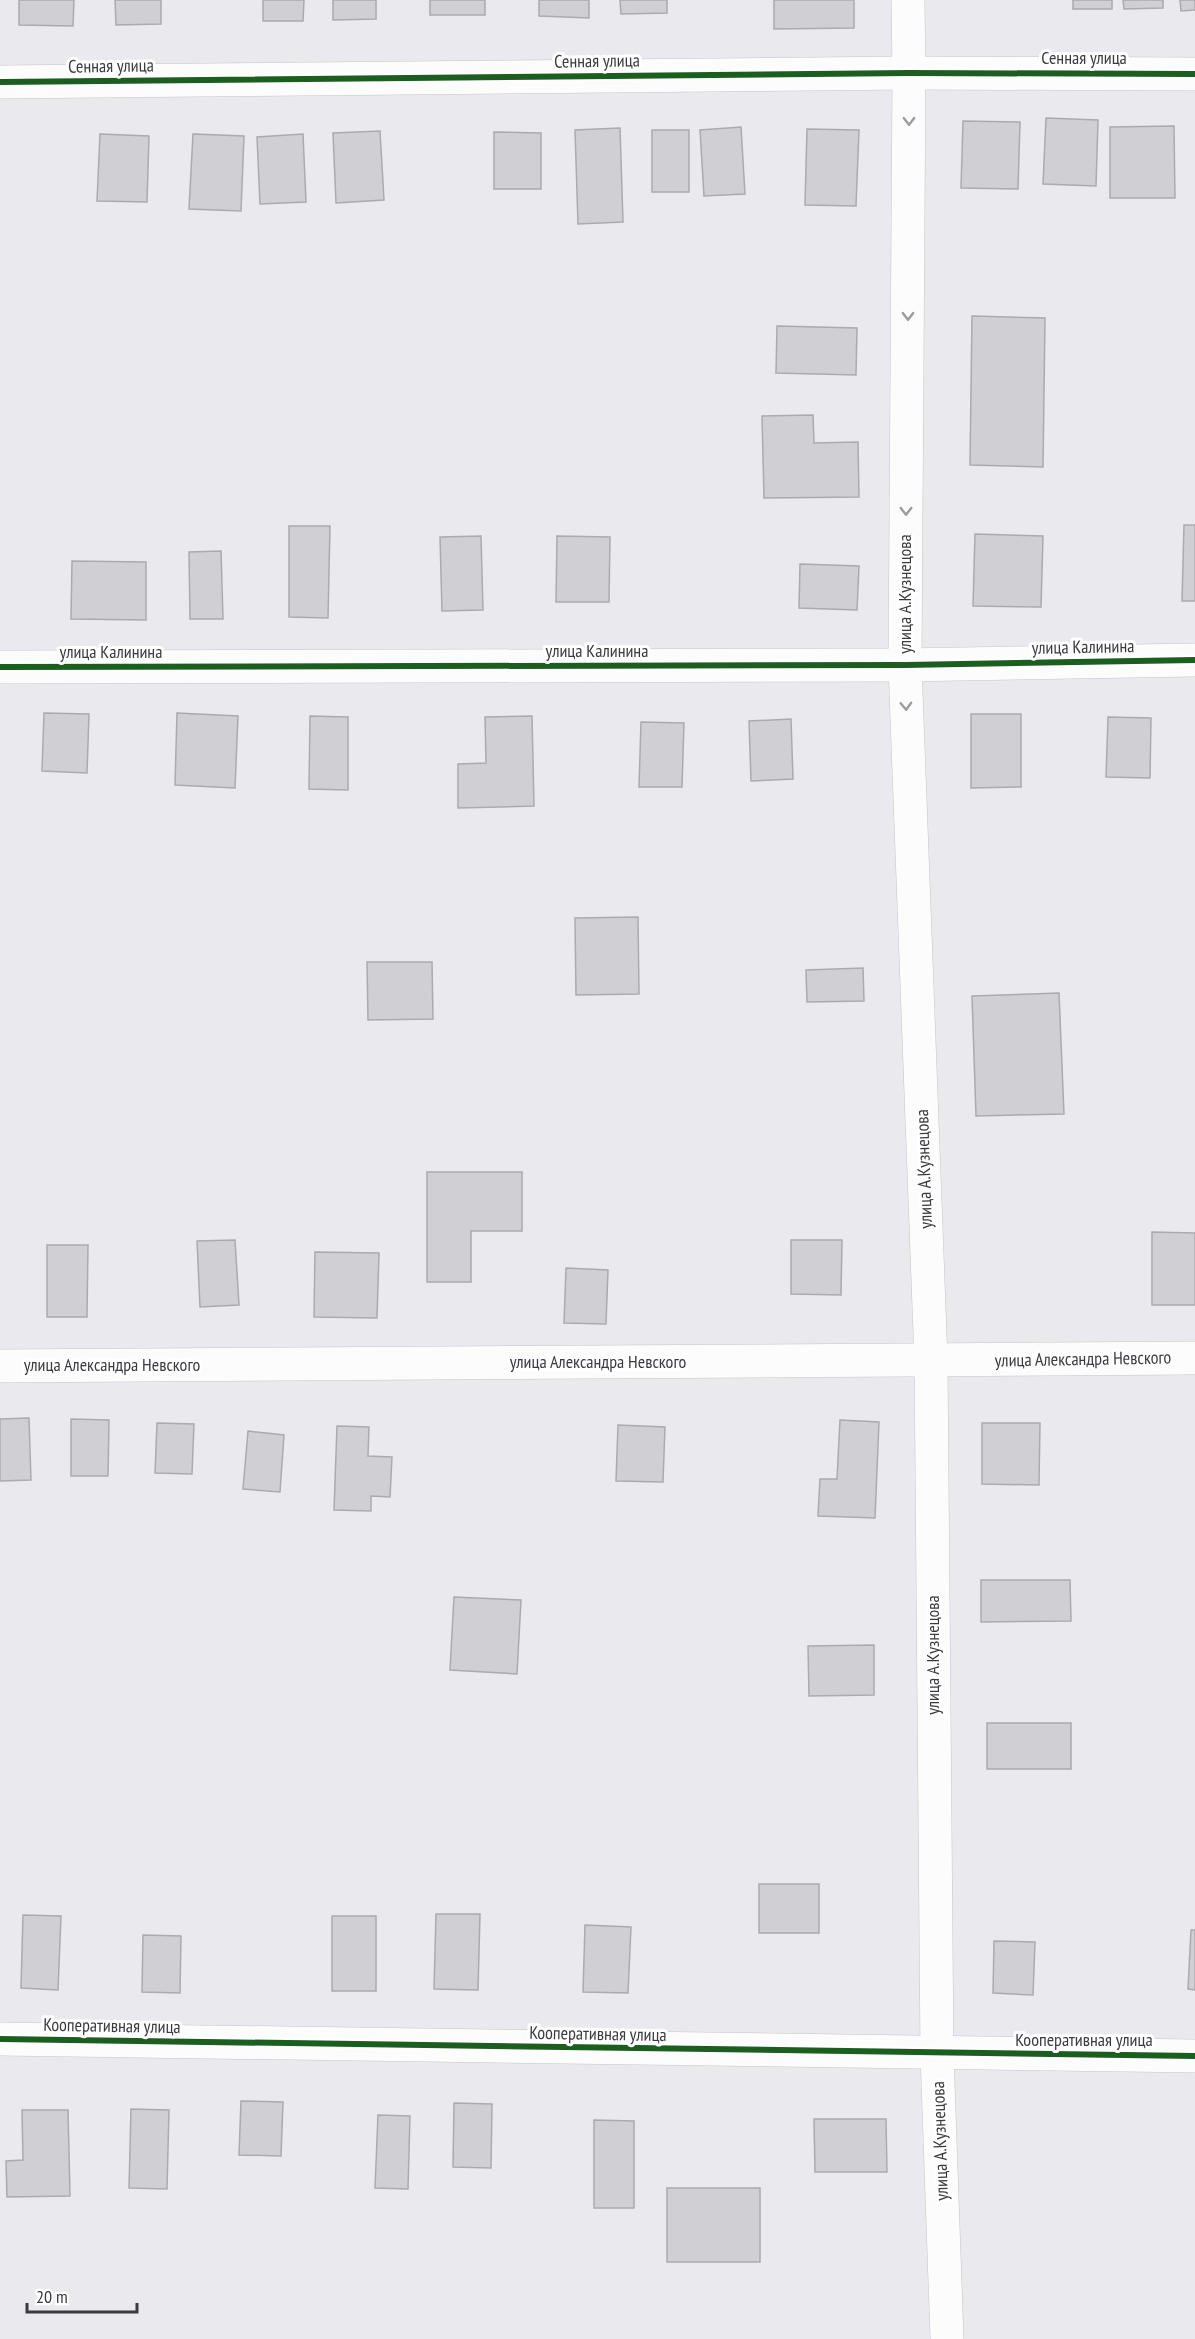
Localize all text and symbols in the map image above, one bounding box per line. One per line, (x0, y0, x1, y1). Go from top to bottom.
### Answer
street label: Сенная улица (1041, 46, 1127, 69)
street label: Сенная улица (554, 48, 640, 73)
street label: Сенная улица (68, 53, 154, 78)
one-way arrow (903, 117, 915, 126)
one-way arrow (901, 312, 914, 321)
one-way arrow (900, 507, 912, 516)
street label: улица А.Кузнецова (893, 534, 916, 654)
street label: улица Калинина (1031, 634, 1135, 659)
street label: улица Калинина (546, 639, 648, 662)
street label: улица Калинина (60, 640, 162, 663)
one-way arrow (900, 702, 913, 711)
street label: улица А.Кузнецова (910, 1109, 937, 1229)
street label: улица Александра Невского (994, 1345, 1172, 1372)
street label: улица Александра Невского (510, 1350, 687, 1373)
street label: улица Александра Невского (24, 1353, 201, 1376)
street label: улица А.Кузнецова (921, 1595, 944, 1715)
street label: Кооперативная улица (43, 2013, 181, 2038)
street label: Кооперативная улица (529, 2021, 667, 2046)
street label: Кооперативная улица (1015, 2028, 1153, 2051)
street label: улица А.Кузнецова (926, 2081, 953, 2201)
scale bar (27, 2276, 136, 2314)
text: 20 m (36, 2285, 68, 2308)

